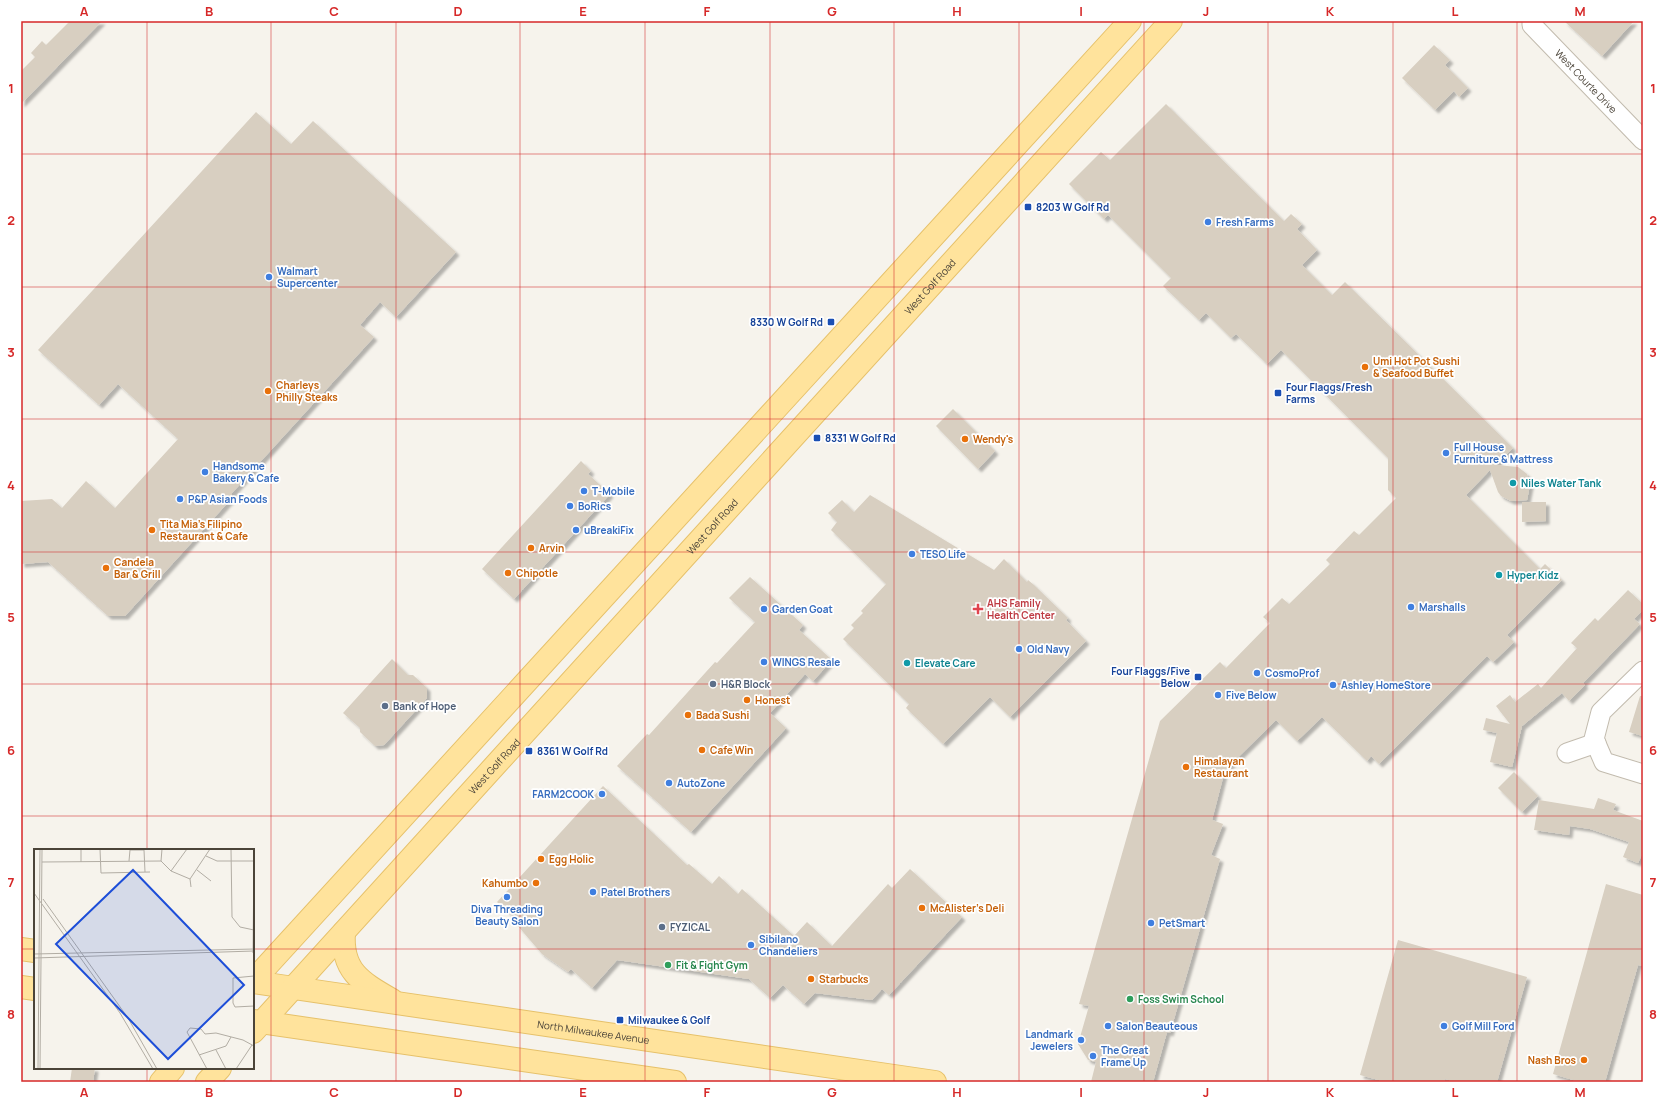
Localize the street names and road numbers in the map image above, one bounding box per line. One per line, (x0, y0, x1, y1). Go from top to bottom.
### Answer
street label: West Courte Drive (1552, 46, 1620, 116)
street label: West Golf Road (901, 256, 959, 317)
street label: West Golf Road (683, 495, 741, 557)
street label: West Golf Road (465, 735, 523, 797)
street label: North Milwaukee Avenue (536, 1017, 651, 1047)

